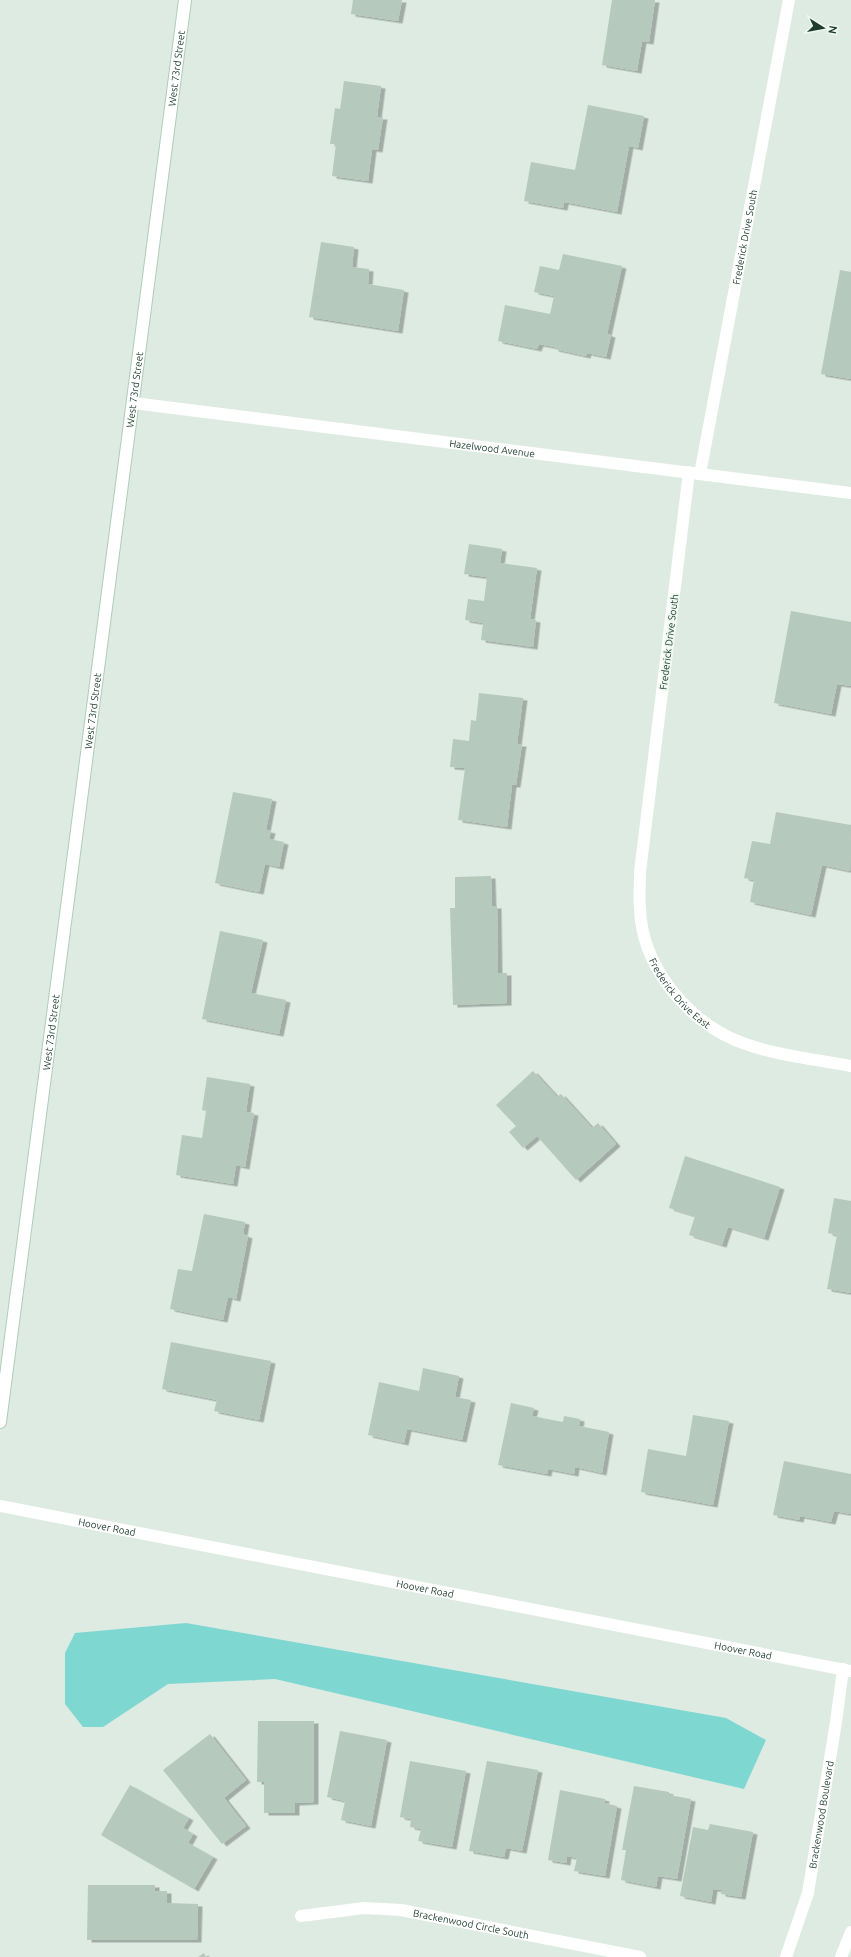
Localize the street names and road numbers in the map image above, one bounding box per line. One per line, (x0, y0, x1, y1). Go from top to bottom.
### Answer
street label: West 73rd Street (166, 30, 186, 107)
street label: Frederick Drive South (730, 189, 759, 286)
street label: West 73rd Street (124, 351, 145, 428)
street label: Hazelwood Avenue (449, 437, 536, 459)
street label: Frederick Drive South (658, 594, 680, 690)
street label: West 73rd Street (82, 672, 103, 750)
street label: Frederick Drive East (647, 956, 713, 1030)
street label: West 73rd Street (40, 994, 61, 1071)
street label: Hoover Road (77, 1516, 137, 1538)
street label: Hoover Road (395, 1577, 455, 1599)
street label: Hoover Road (714, 1639, 773, 1661)
street label: Brackenwood Boulevard (807, 1760, 835, 1870)
street label: Brackenwood Circle South (412, 1907, 530, 1941)

